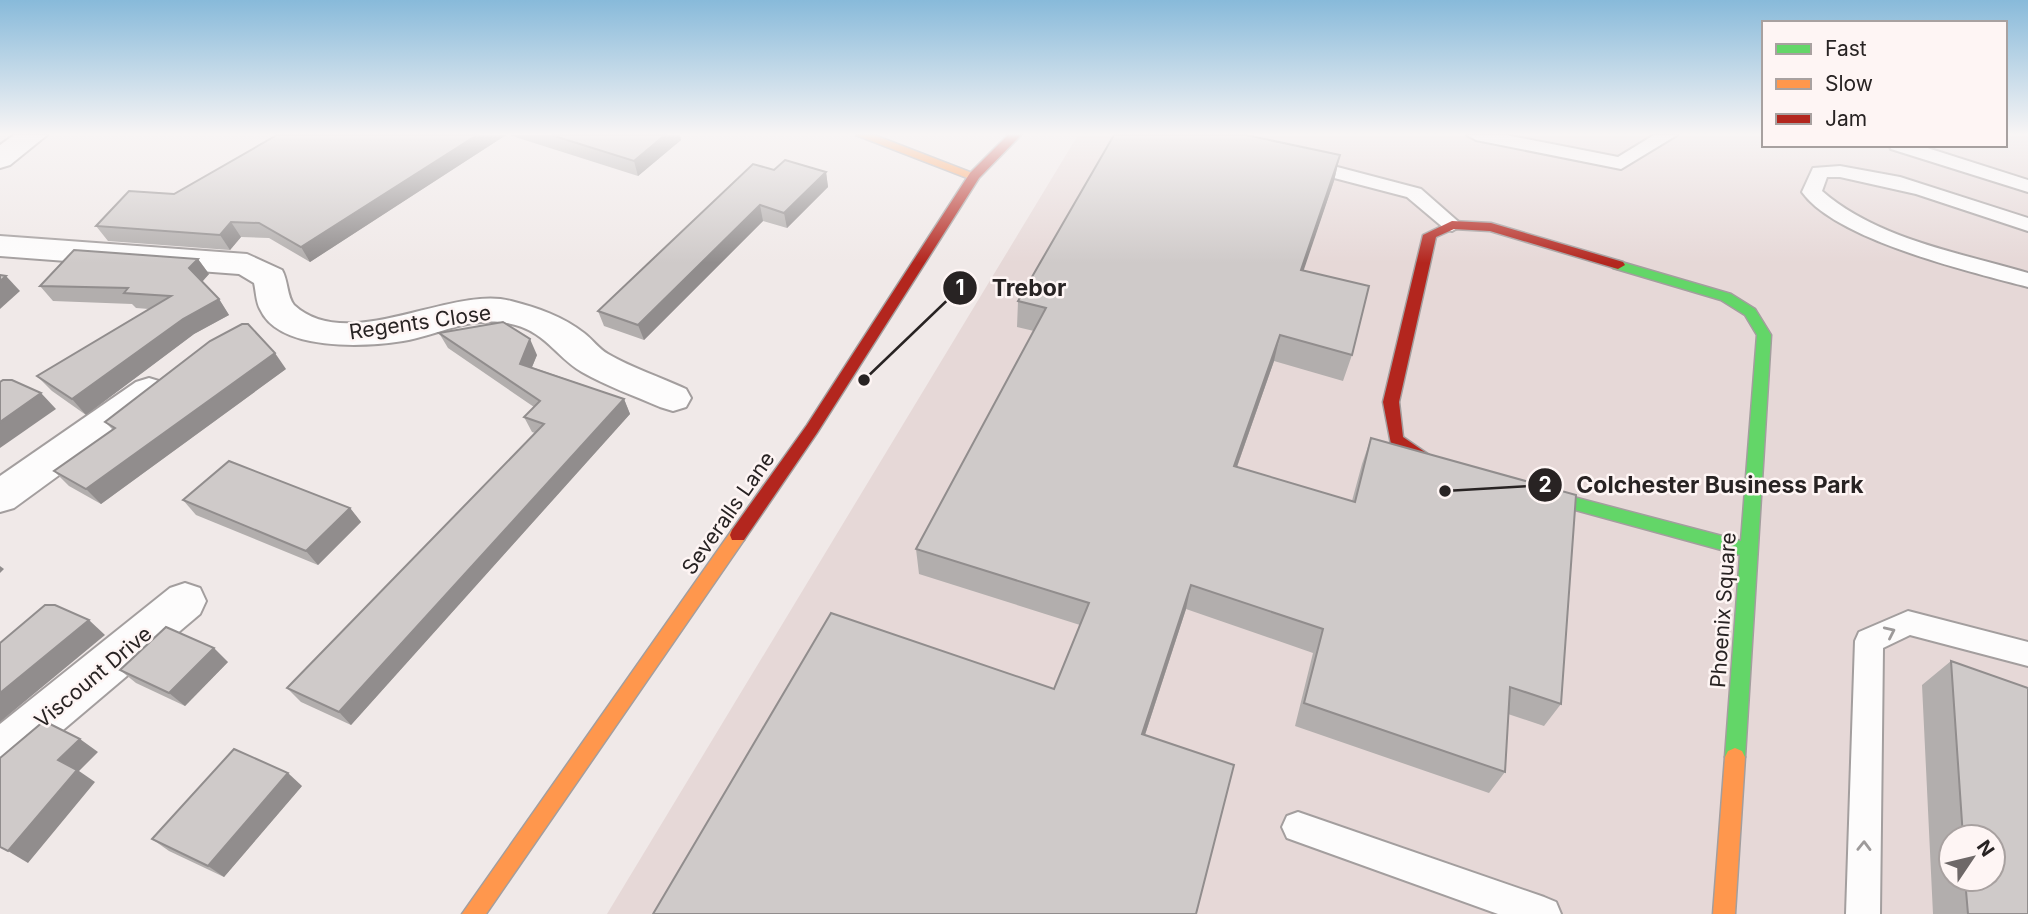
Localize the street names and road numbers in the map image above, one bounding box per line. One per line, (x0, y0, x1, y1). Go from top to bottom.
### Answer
street label: Regents Close (347, 300, 493, 344)
street label: Severalls Lane (676, 447, 780, 579)
street label: Phoenix Square (1705, 531, 1741, 689)
street label: Viscount Drive (29, 621, 157, 733)

